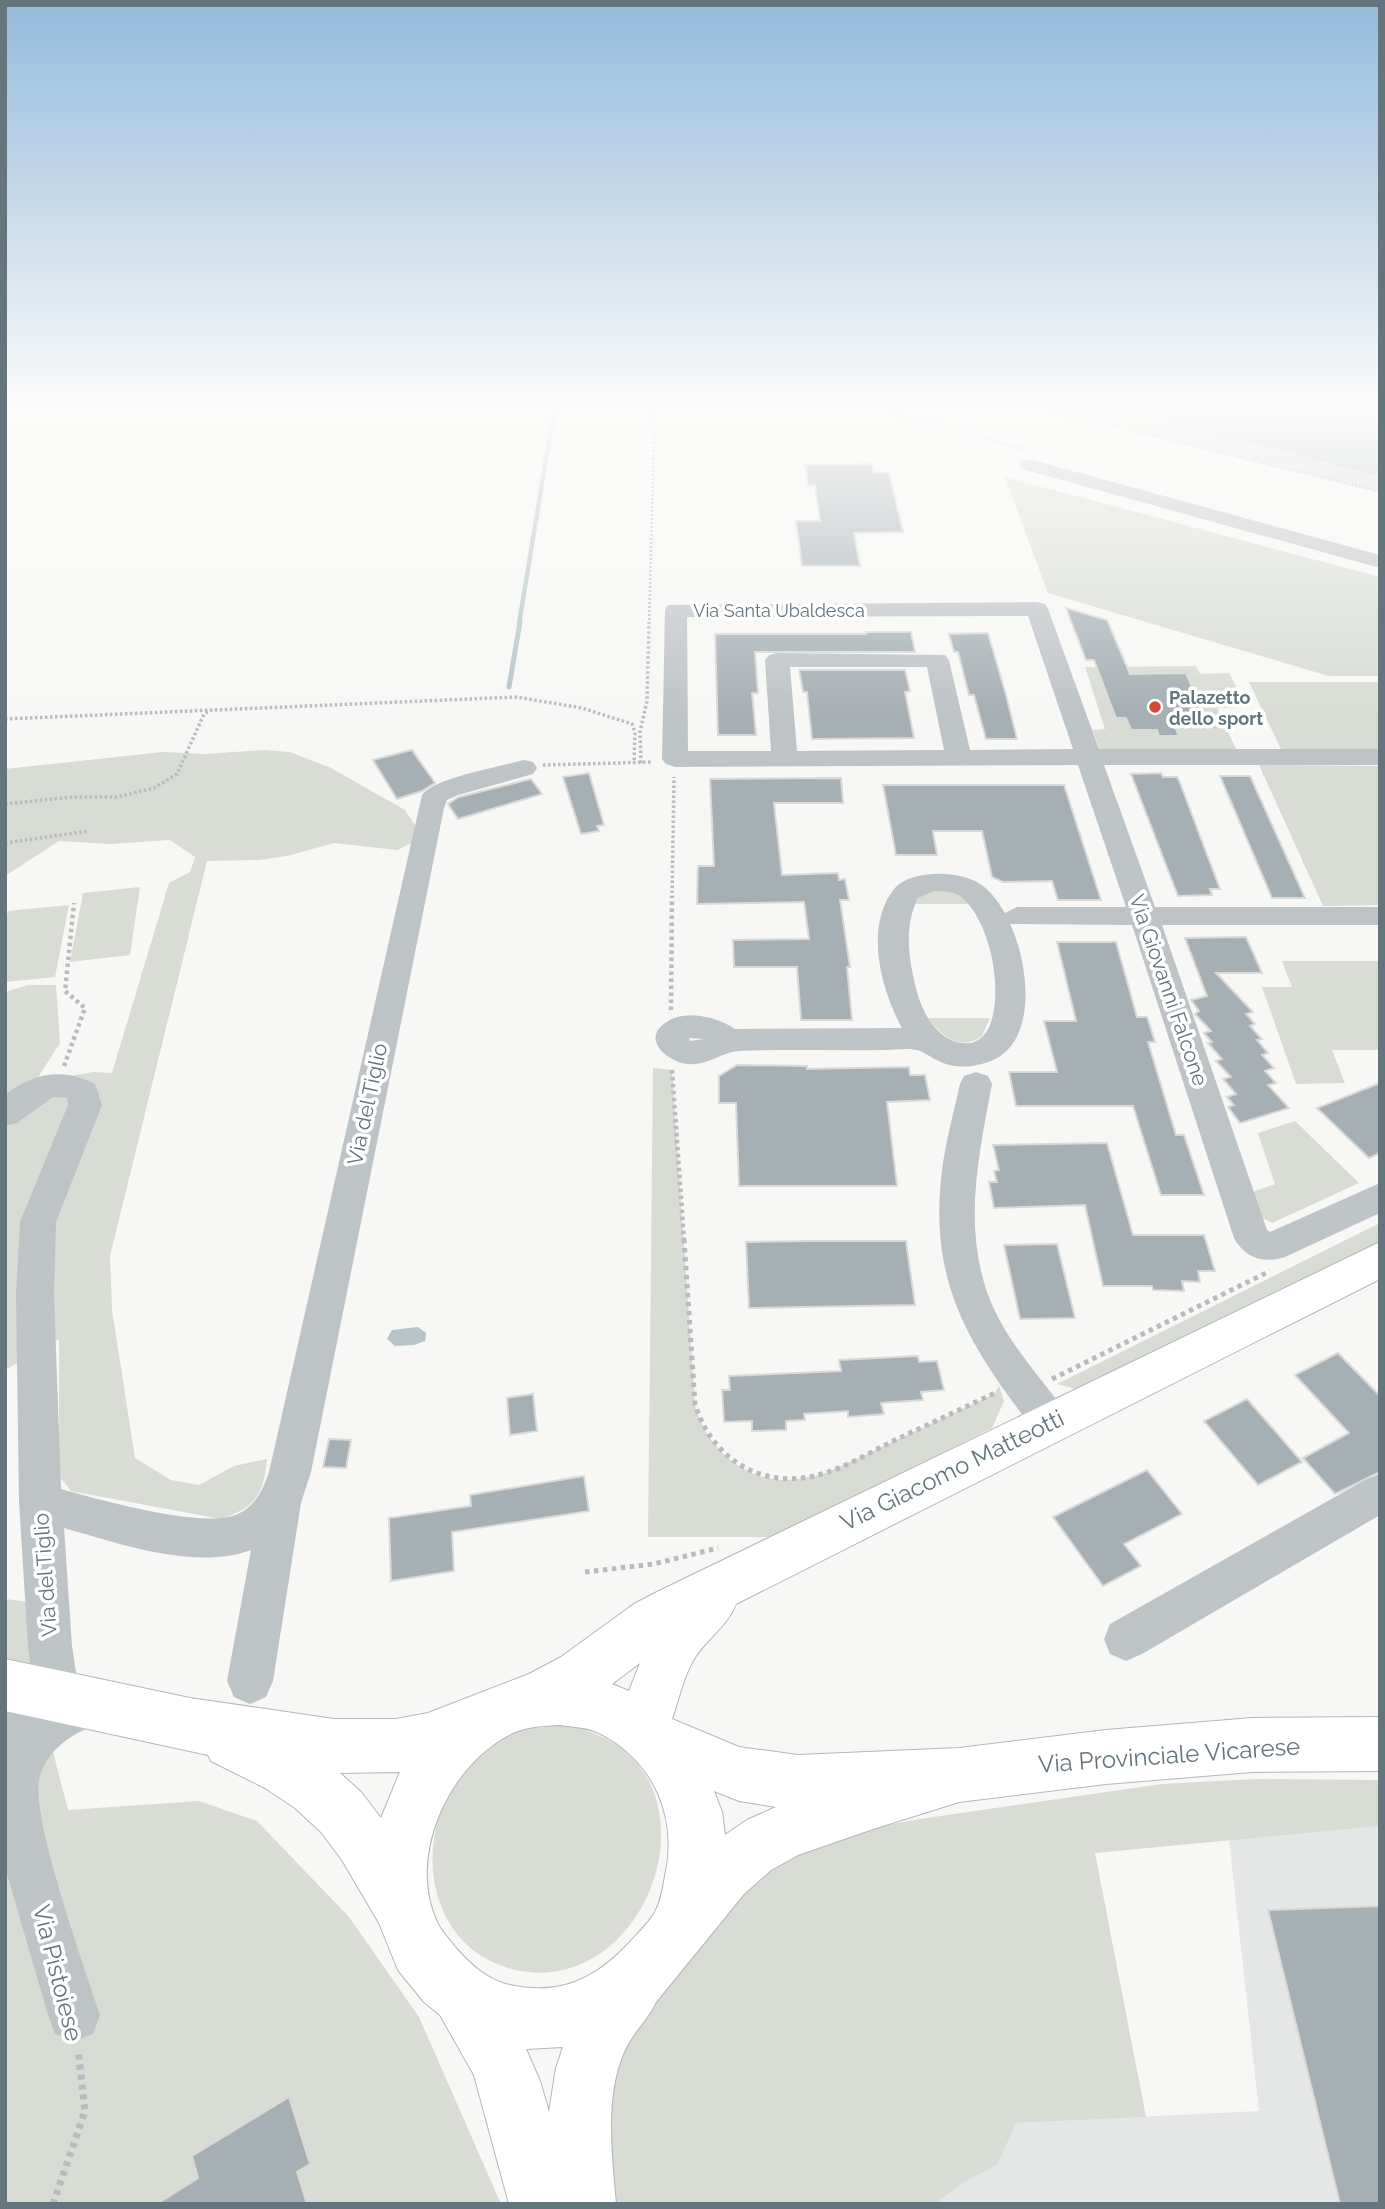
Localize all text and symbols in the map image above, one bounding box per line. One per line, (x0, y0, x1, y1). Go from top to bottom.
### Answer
street label: Via Santa Ubaldesca (693, 600, 865, 621)
place label: Palazetto dello sport (1169, 687, 1263, 729)
marker: Palazetto dello sport (1147, 699, 1163, 715)
street label: Via Giovanni Falcone (1124, 891, 1214, 1089)
street label: Via del Tiglio (342, 1041, 392, 1167)
street label: Via Giacomo Matteotti (835, 1403, 1069, 1537)
street label: Via del Tiglio (28, 1512, 62, 1638)
street label: Via Provinciale Vicarese (1037, 1731, 1301, 1779)
street label: Via Pistoiese (27, 1902, 89, 2044)

